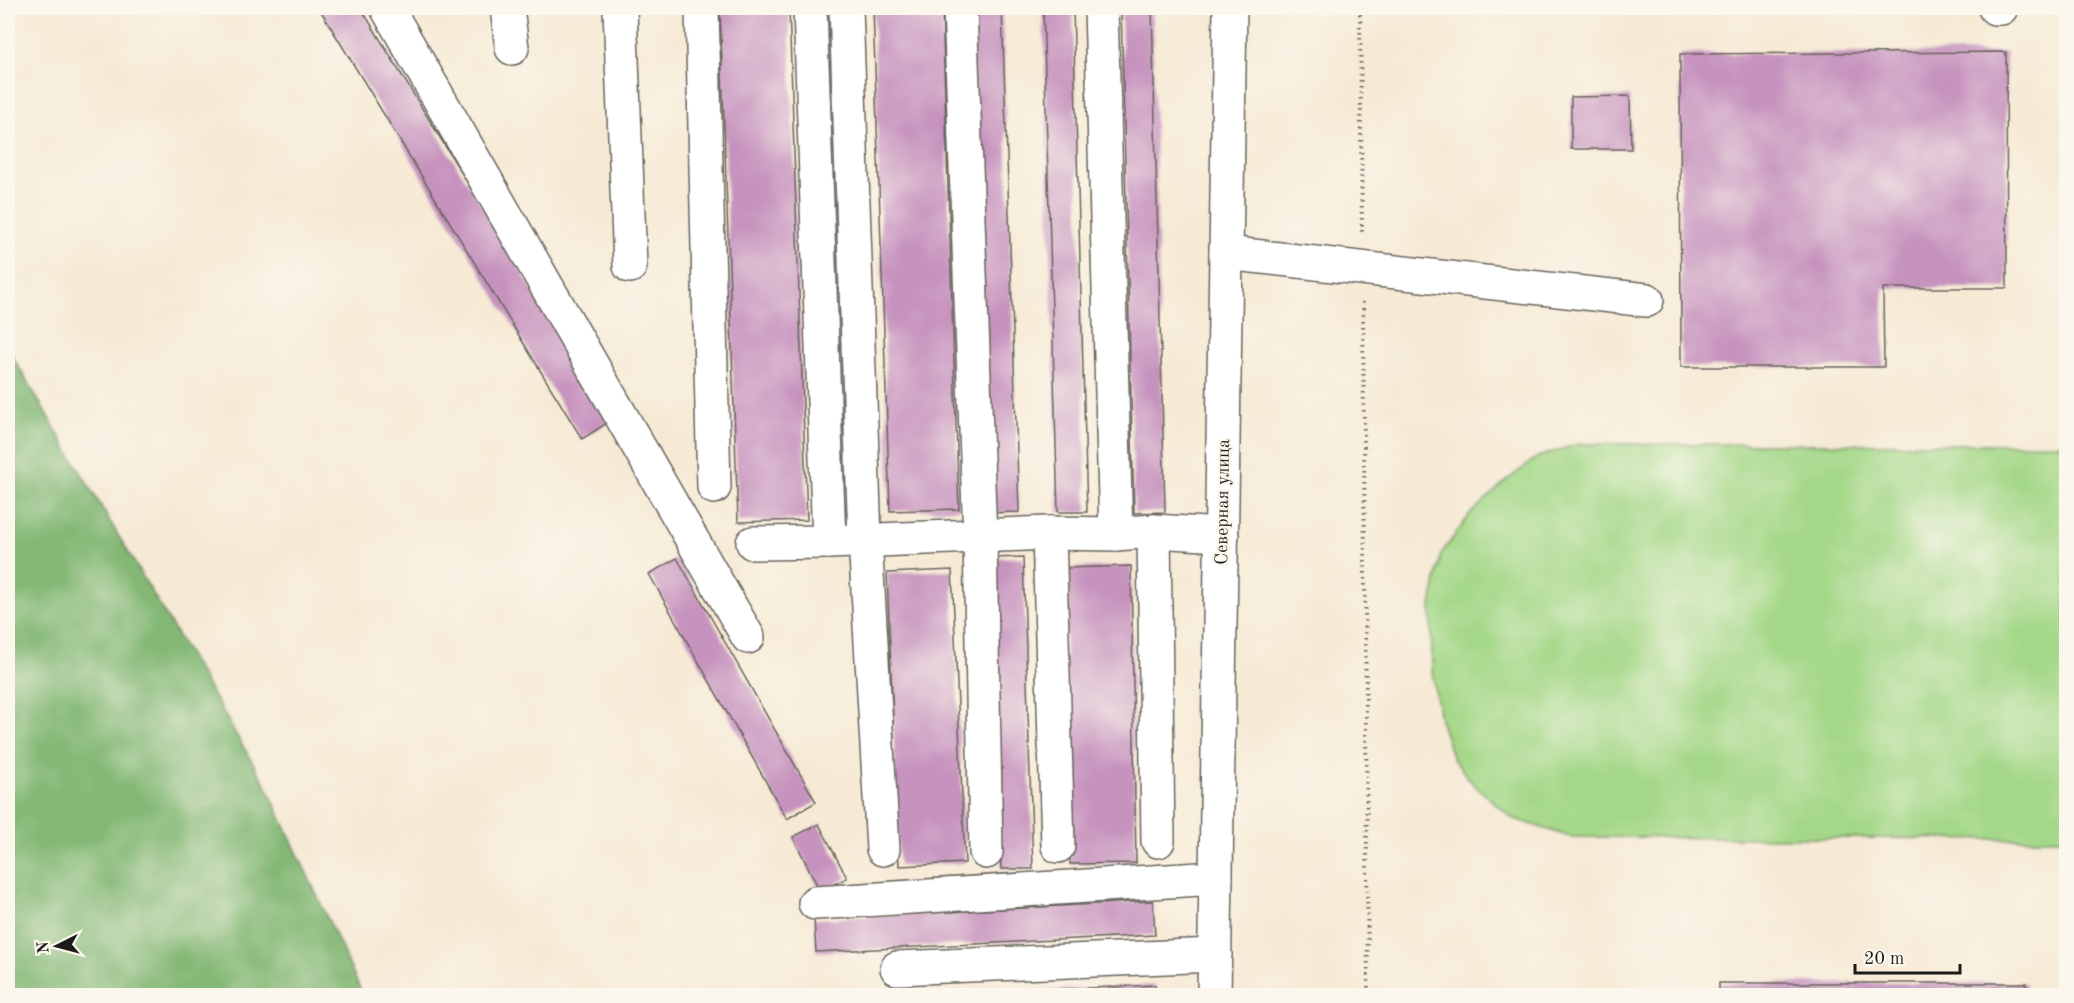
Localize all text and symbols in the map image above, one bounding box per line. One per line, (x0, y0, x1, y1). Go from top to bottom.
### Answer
street label: Северная улица (1213, 439, 1233, 565)
north arrow (27, 916, 87, 976)
scale bar (1855, 937, 1960, 975)
text: N (35, 940, 53, 954)
text: 20 m (1864, 950, 1904, 968)

